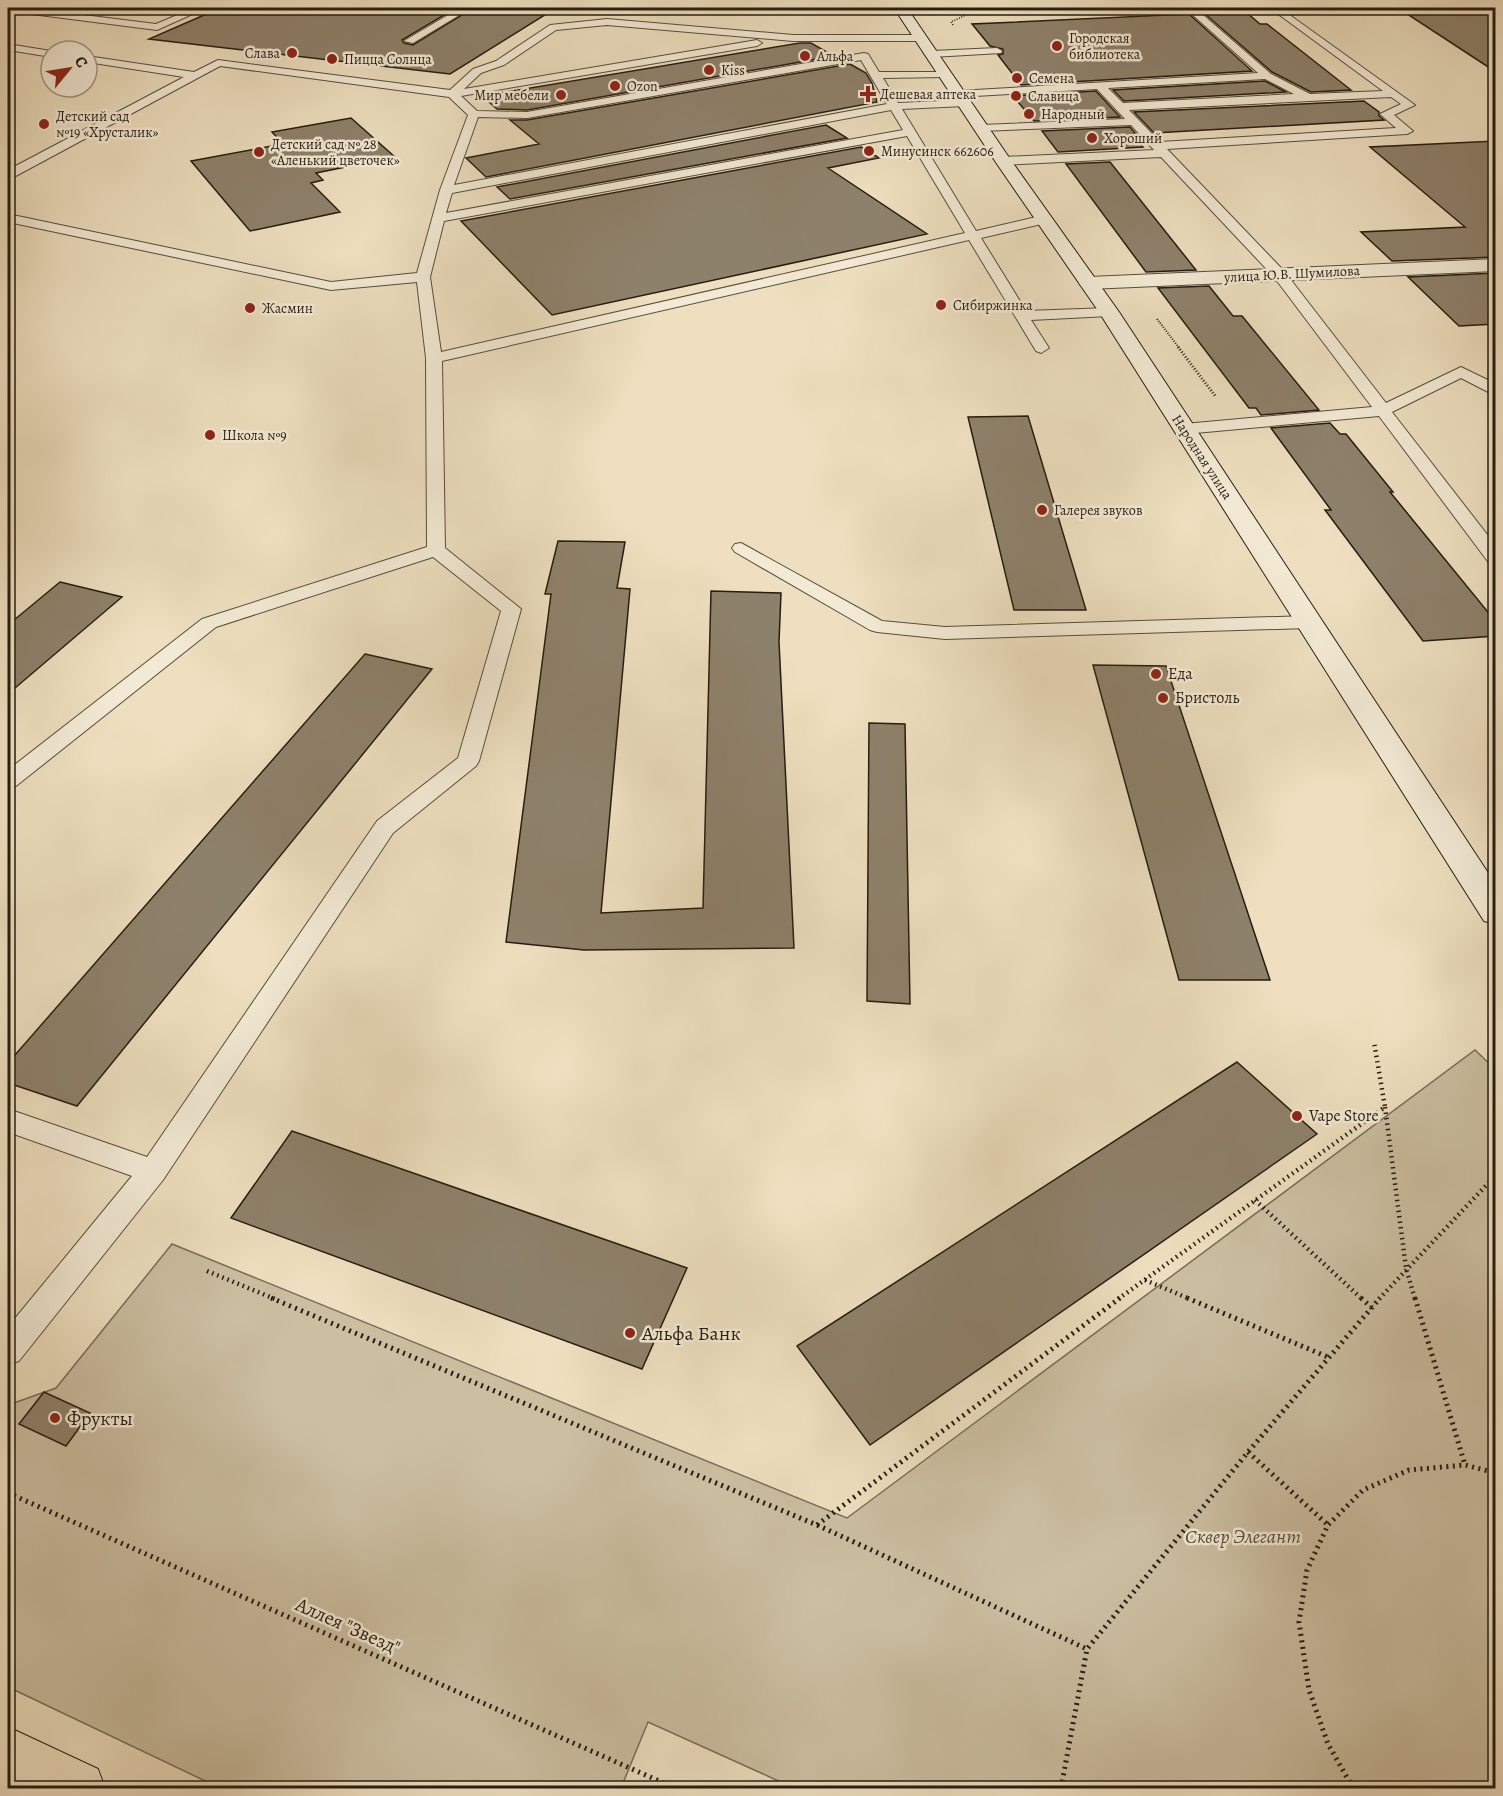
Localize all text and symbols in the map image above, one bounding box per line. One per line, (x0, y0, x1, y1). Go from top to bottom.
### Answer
place label: Городская библиотека (1069, 29, 1141, 64)
north arrow (39, 39, 99, 99)
marker: Городская библиотека (1050, 39, 1064, 53)
place label: Слава (245, 44, 281, 63)
marker: Слава (285, 46, 299, 60)
place label: Альфа (816, 47, 854, 66)
marker: Альфа (798, 49, 812, 63)
place label: Пицца Солнца (344, 50, 432, 69)
text: С (69, 52, 93, 72)
marker: Пицца Солнца (325, 52, 339, 66)
place label: Kiss (721, 61, 745, 80)
marker: Kiss (702, 63, 716, 77)
place label: Семена (1029, 69, 1075, 88)
marker: Семена (1010, 71, 1024, 85)
place label: Ozon (627, 77, 658, 96)
marker: Ozon (608, 79, 622, 93)
place label: Дешевая аптека (880, 85, 977, 104)
place label: Мир мебели (474, 86, 549, 105)
marker: Дешевая аптека (861, 87, 875, 101)
place label: Славица (1028, 87, 1080, 106)
marker: Мир мебели (554, 88, 568, 102)
marker: Славица (1009, 89, 1023, 103)
place label: Народный (1041, 105, 1105, 124)
place label: Детский сад №19 «Хрусталик» (56, 107, 159, 142)
marker: Народный (1022, 107, 1036, 121)
marker: Детский сад №19 «Хрусталик» (37, 117, 51, 131)
place label: Хороший (1104, 129, 1162, 148)
marker: Хороший (1085, 131, 1099, 145)
place label: Детский сад № 28 «Аленький цветочек» (271, 135, 400, 170)
place label: Минусинск 662606 (881, 142, 994, 161)
marker: Минусинск 662606 (862, 144, 876, 158)
marker: Детский сад № 28 «Аленький цветочек» (252, 145, 266, 159)
street label: улица Ю.В. Шумилова (1222, 261, 1361, 287)
place label: Сибиржинка (953, 296, 1033, 315)
marker: Сибиржинка (934, 298, 948, 312)
place label: Жасмин (262, 299, 313, 318)
marker: Жасмин (243, 301, 257, 315)
street label: Народная улица (1167, 411, 1237, 504)
place label: Школа №9 (222, 426, 287, 445)
marker: Школа №9 (203, 428, 217, 442)
place label: Галерея звуков (1054, 501, 1143, 520)
marker: Галерея звуков (1035, 503, 1049, 517)
place label: Еда (1168, 663, 1193, 685)
marker: Еда (1149, 667, 1163, 681)
place label: Бристоль (1175, 687, 1239, 709)
marker: Бристоль (1156, 691, 1170, 705)
place label: Vape Store (1308, 1105, 1379, 1127)
marker: Vape Store (1290, 1109, 1304, 1123)
place label: Альфа Банк (641, 1320, 741, 1347)
marker: Альфа Банк (623, 1326, 637, 1340)
place label: Фрукты (67, 1405, 133, 1432)
marker: Фрукты (48, 1411, 62, 1425)
park label: Сквер Элегант (1185, 1523, 1301, 1550)
street label: Аллея "Звезд" (291, 1591, 405, 1661)

